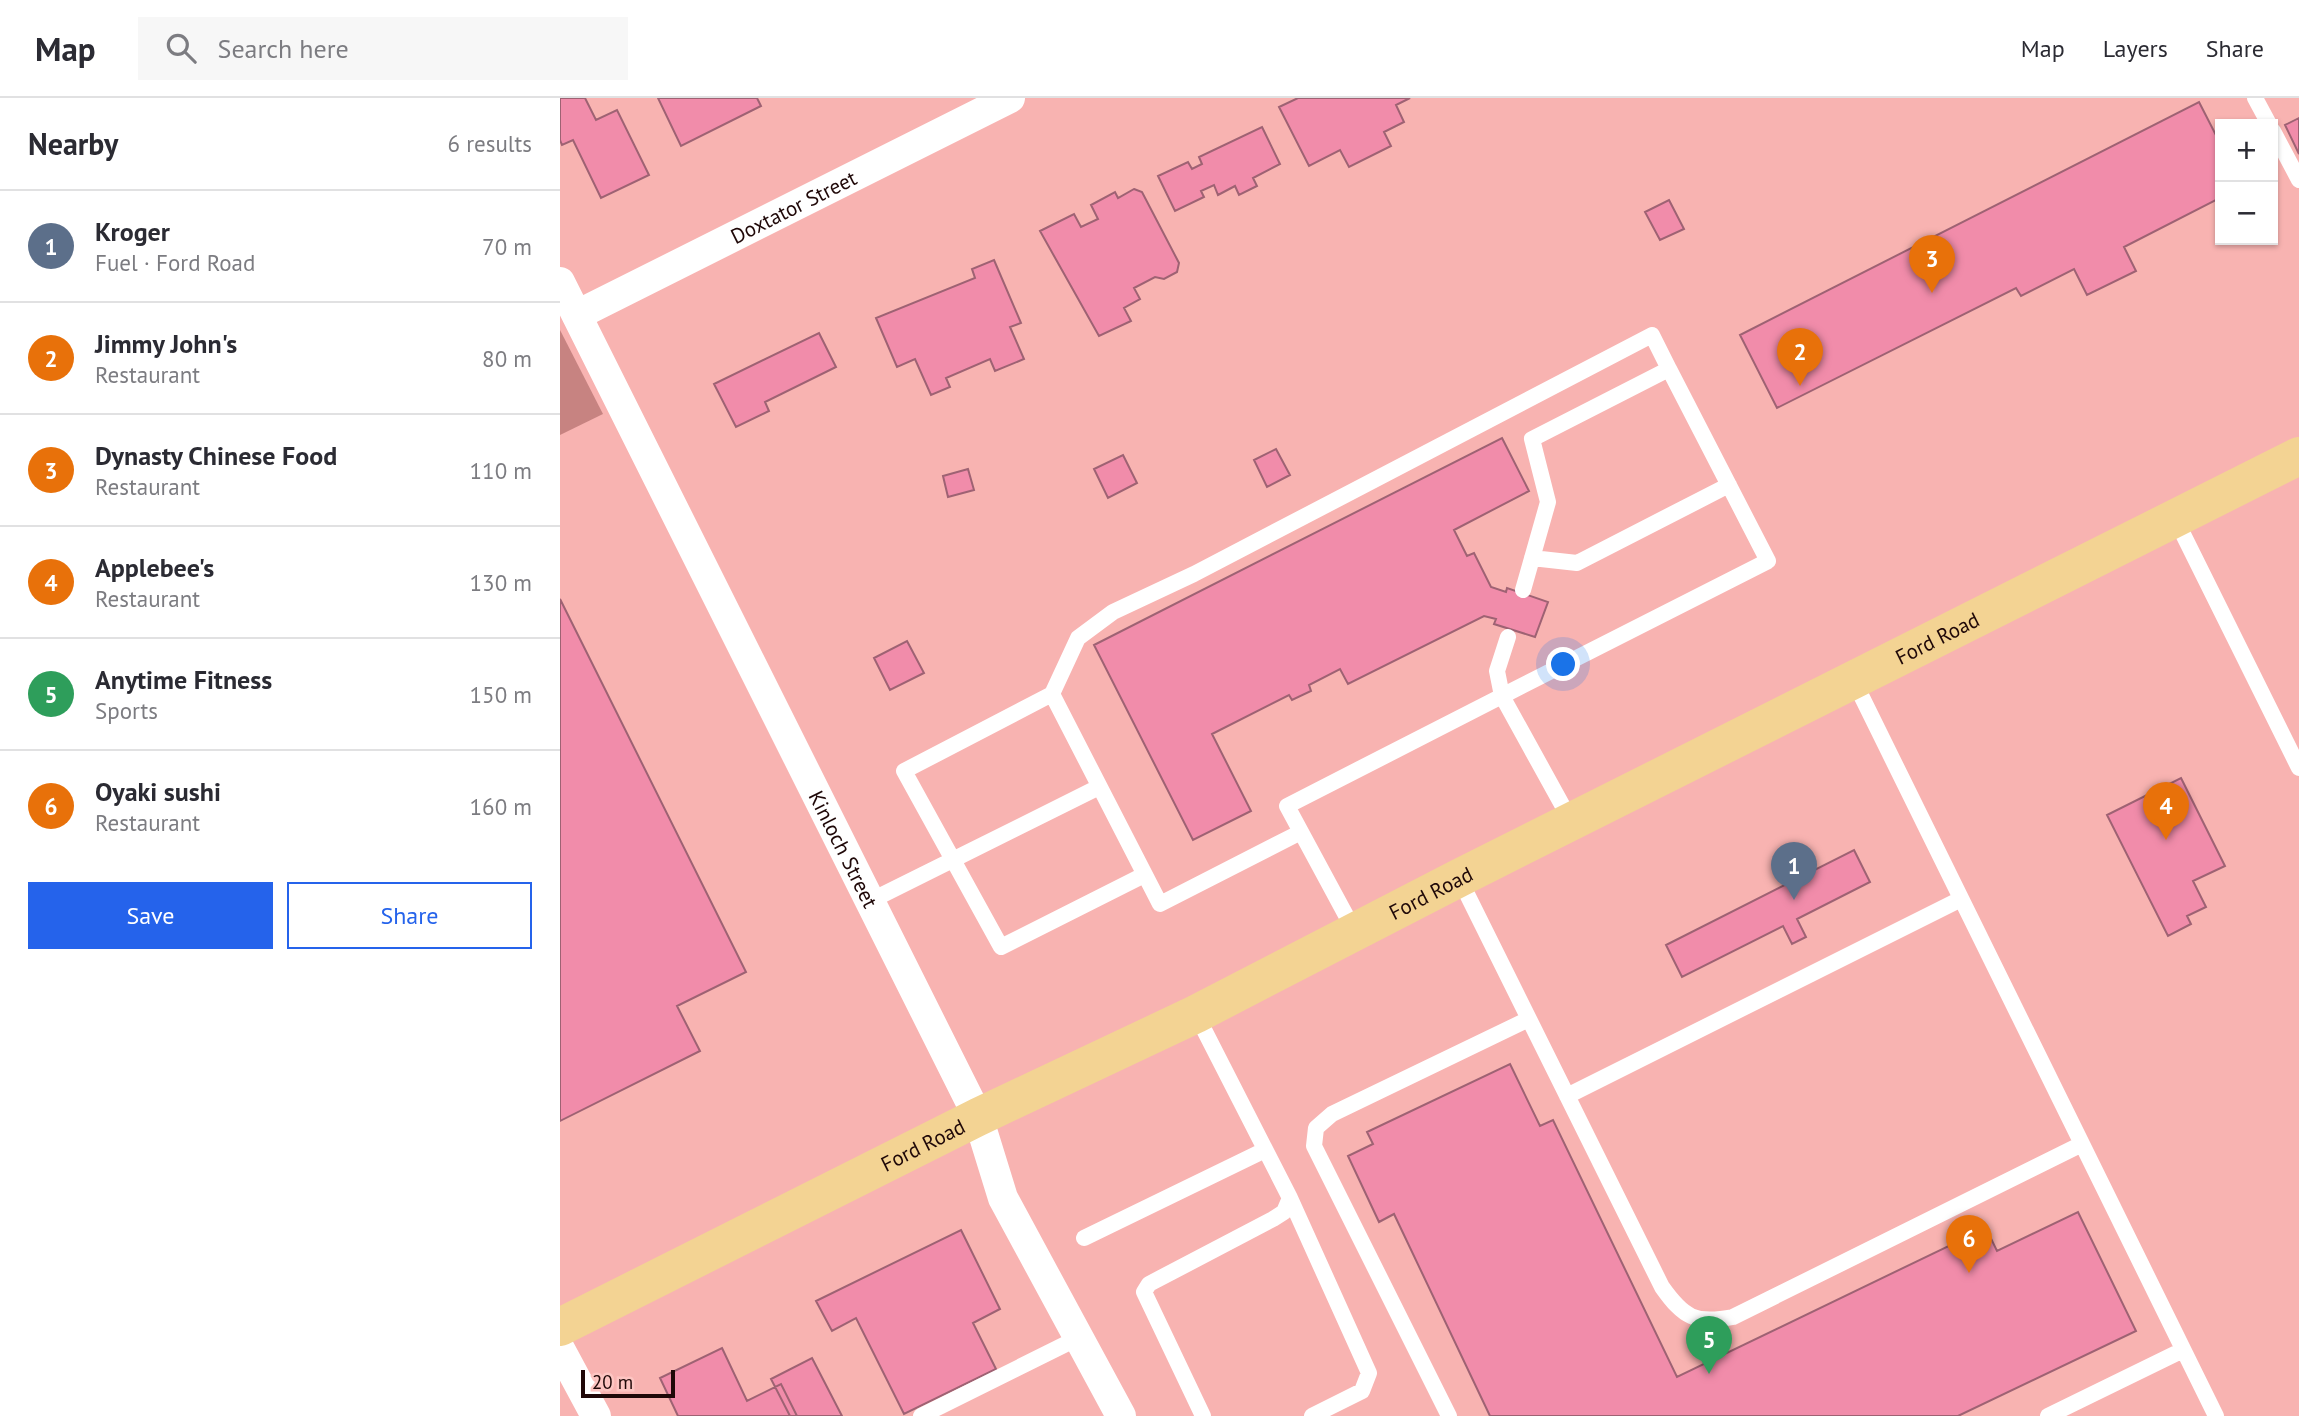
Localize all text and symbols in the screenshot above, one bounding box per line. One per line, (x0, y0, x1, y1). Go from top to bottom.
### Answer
search box (138, 17, 628, 80)
text: Map (35, 27, 96, 70)
icon: search (162, 29, 200, 67)
text: Search here (218, 32, 349, 65)
text: Map (2021, 33, 2065, 64)
text: Layers (2103, 33, 2168, 64)
text: Share (2206, 33, 2264, 64)
map controls (2215, 119, 2278, 245)
button: + (2215, 119, 2278, 182)
text: Nearby (28, 124, 118, 163)
text: 6 results (448, 129, 532, 158)
street label: Doxtator Street (726, 164, 861, 249)
button: − (2215, 182, 2278, 245)
text: Kroger (95, 215, 170, 248)
text: 1 (44, 232, 58, 261)
text: 70 m (482, 232, 532, 261)
pin: 3 (1909, 235, 1955, 293)
text: Fuel · Ford Road (95, 248, 255, 277)
text: Jimmy John's (95, 327, 237, 360)
pin: 2 (1777, 328, 1823, 386)
text: 2 (44, 344, 58, 373)
text: 80 m (482, 344, 532, 373)
text: Restaurant (95, 360, 200, 389)
text: Dynasty Chinese Food (95, 439, 337, 472)
text: 3 (44, 456, 58, 485)
text: 110 m (470, 456, 532, 485)
text: Restaurant (95, 472, 200, 501)
text: Applebee's (95, 551, 214, 584)
text: 4 (44, 568, 58, 597)
text: 130 m (470, 568, 532, 597)
text: Restaurant (95, 584, 200, 613)
street label: Ford Road (1891, 605, 1984, 670)
your location (1546, 647, 1580, 681)
text: Anytime Fitness (95, 663, 272, 696)
text: 5 (44, 680, 58, 709)
text: 150 m (470, 680, 532, 709)
text: Sports (95, 696, 158, 725)
text: Oyaki sushi (95, 775, 221, 808)
pin: 4 (2143, 782, 2189, 840)
street label: Kinloch Street (803, 786, 884, 912)
text: 6 (44, 792, 58, 821)
text: 160 m (470, 792, 532, 821)
text: Restaurant (95, 808, 200, 837)
pin: 1 (1771, 842, 1817, 900)
street label: Ford Road (1384, 860, 1477, 926)
button: Save (28, 882, 273, 949)
button: Share (287, 882, 532, 949)
street label: Ford Road (876, 1112, 969, 1177)
pin: 6 (1946, 1215, 1992, 1273)
pin: 5 (1686, 1316, 1732, 1374)
scale bar (581, 1367, 676, 1399)
text: 20 m (592, 1370, 633, 1394)

